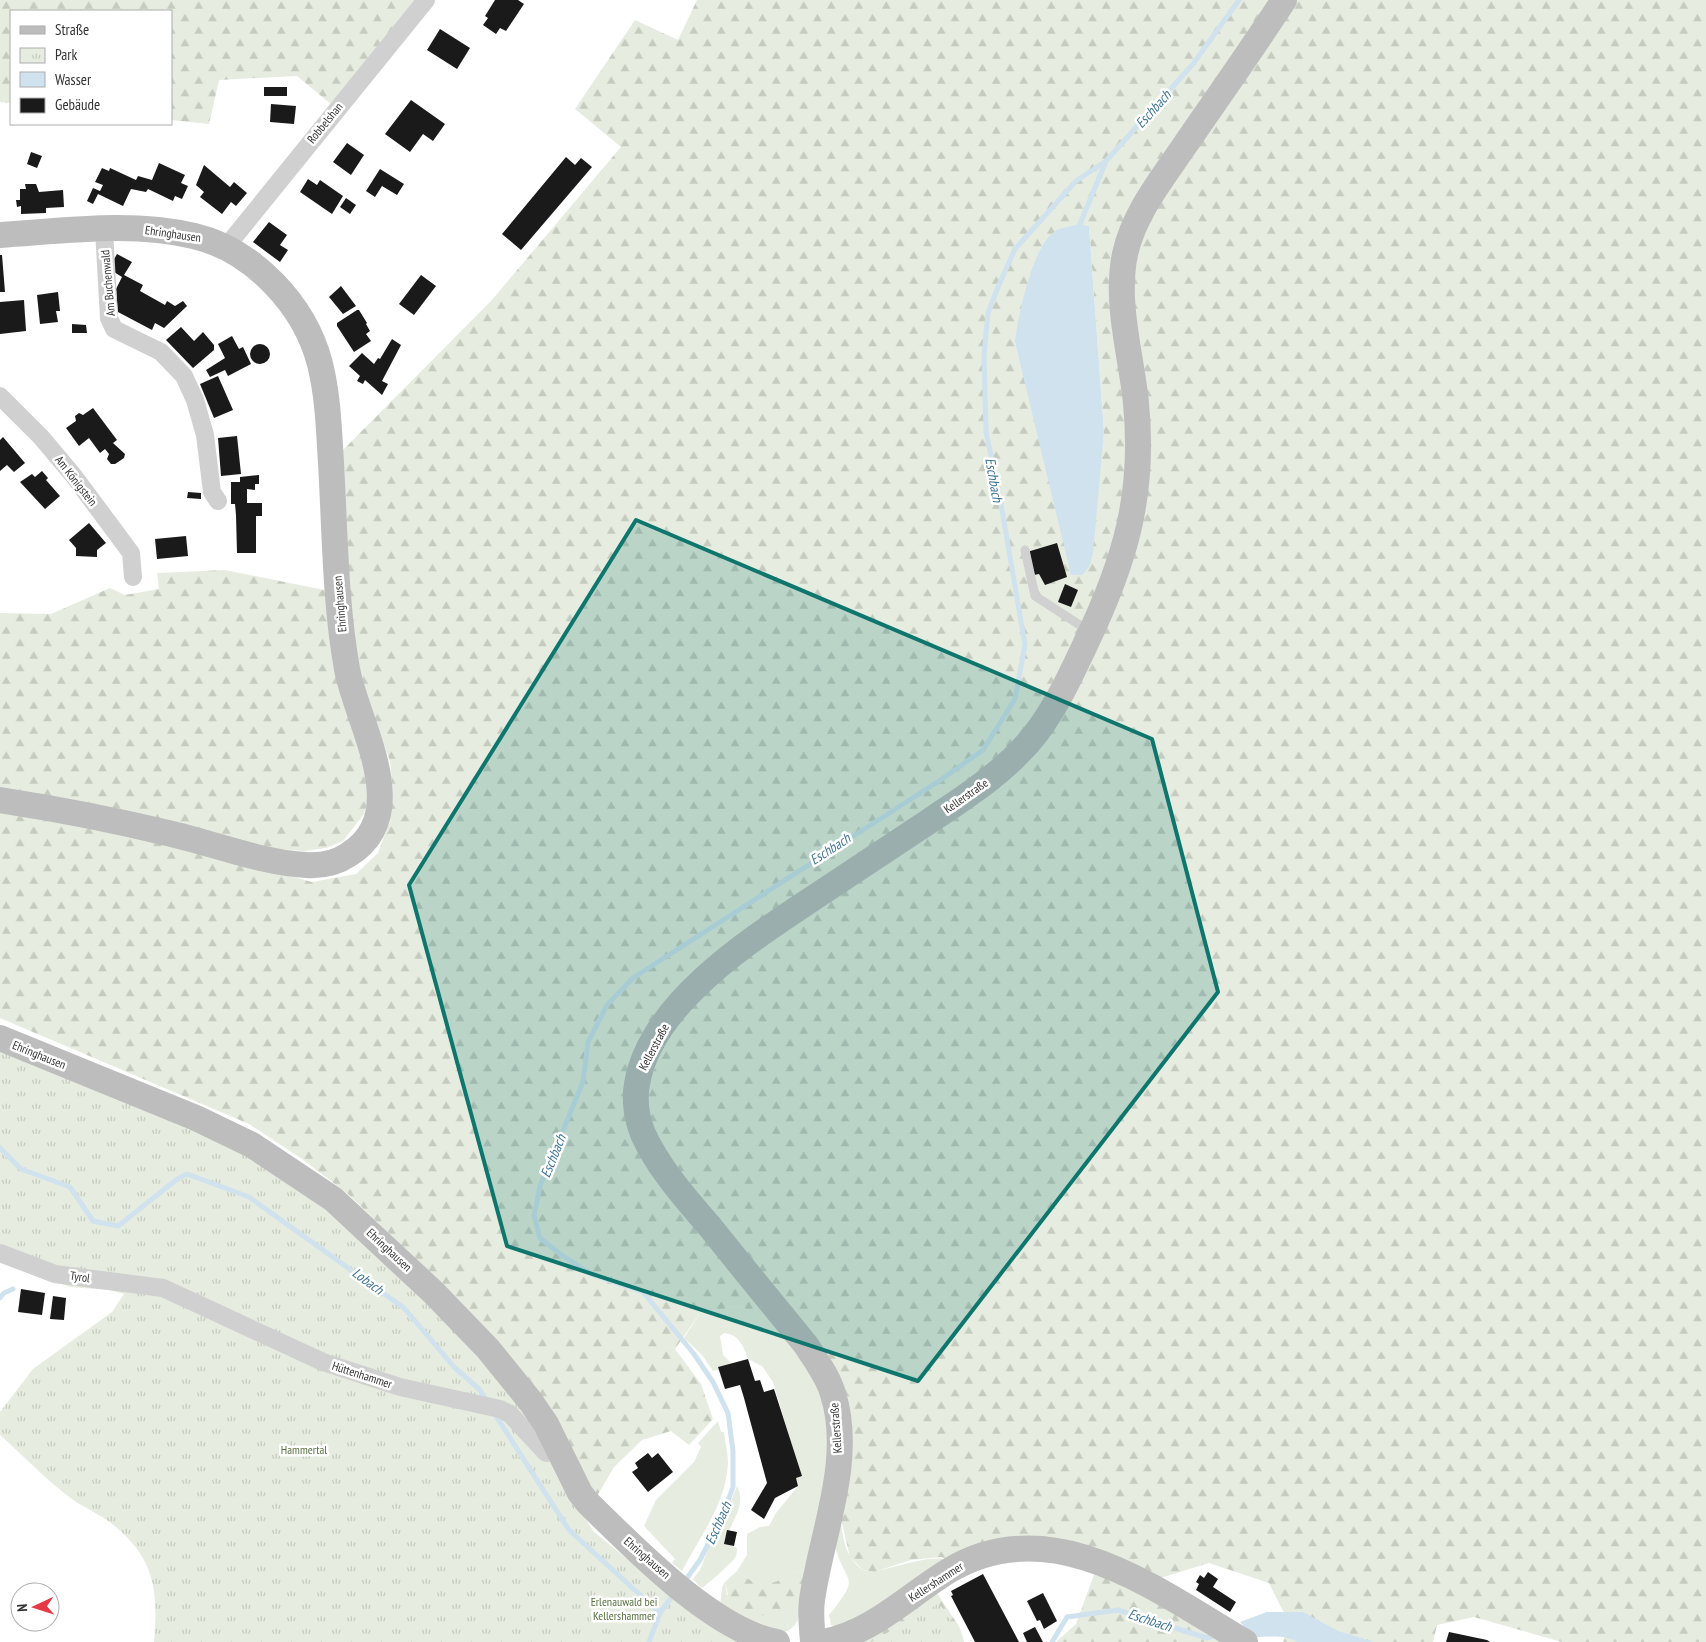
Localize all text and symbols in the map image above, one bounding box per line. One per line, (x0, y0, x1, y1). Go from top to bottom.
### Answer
legend (10, 10, 172, 125)
text: Straße (55, 20, 89, 39)
text: Park (55, 45, 77, 64)
text: Wasser (55, 70, 92, 89)
water label: Eschbach (1131, 86, 1175, 132)
text: Gebäude (55, 95, 100, 114)
street label: Robbelshan (304, 99, 346, 146)
street label: Ehringhausen (144, 222, 202, 245)
street label: Am Buchenwald (97, 249, 118, 317)
street label: Am Königstein (52, 453, 101, 509)
water label: Eschbach (981, 456, 1007, 504)
street label: Ehringhausen (330, 575, 349, 633)
street label: Kellerstraße (941, 775, 991, 816)
water label: Eschbach (806, 829, 854, 869)
street label: Kellerstraße (635, 1021, 672, 1073)
street label: Ehringhausen (10, 1037, 68, 1072)
water label: Eschbach (536, 1131, 570, 1180)
street label: Ehringhausen (364, 1225, 415, 1274)
water label: Lobach (349, 1264, 388, 1299)
street label: Tyrol (69, 1268, 91, 1285)
street label: Hüttenhammer (330, 1358, 395, 1392)
street label: Kellerstraße (826, 1402, 845, 1454)
park label: Hammertal (281, 1442, 327, 1457)
water label: Eschbach (701, 1498, 736, 1547)
street label: Ehringhausen (621, 1533, 674, 1582)
street label: Kellershammer (906, 1558, 967, 1605)
north arrow (10, 1582, 60, 1632)
park label: Erlenauwald bei Kellershammer (591, 1594, 657, 1623)
text: N (13, 1604, 31, 1612)
water label: Eschbach (1126, 1605, 1175, 1636)

